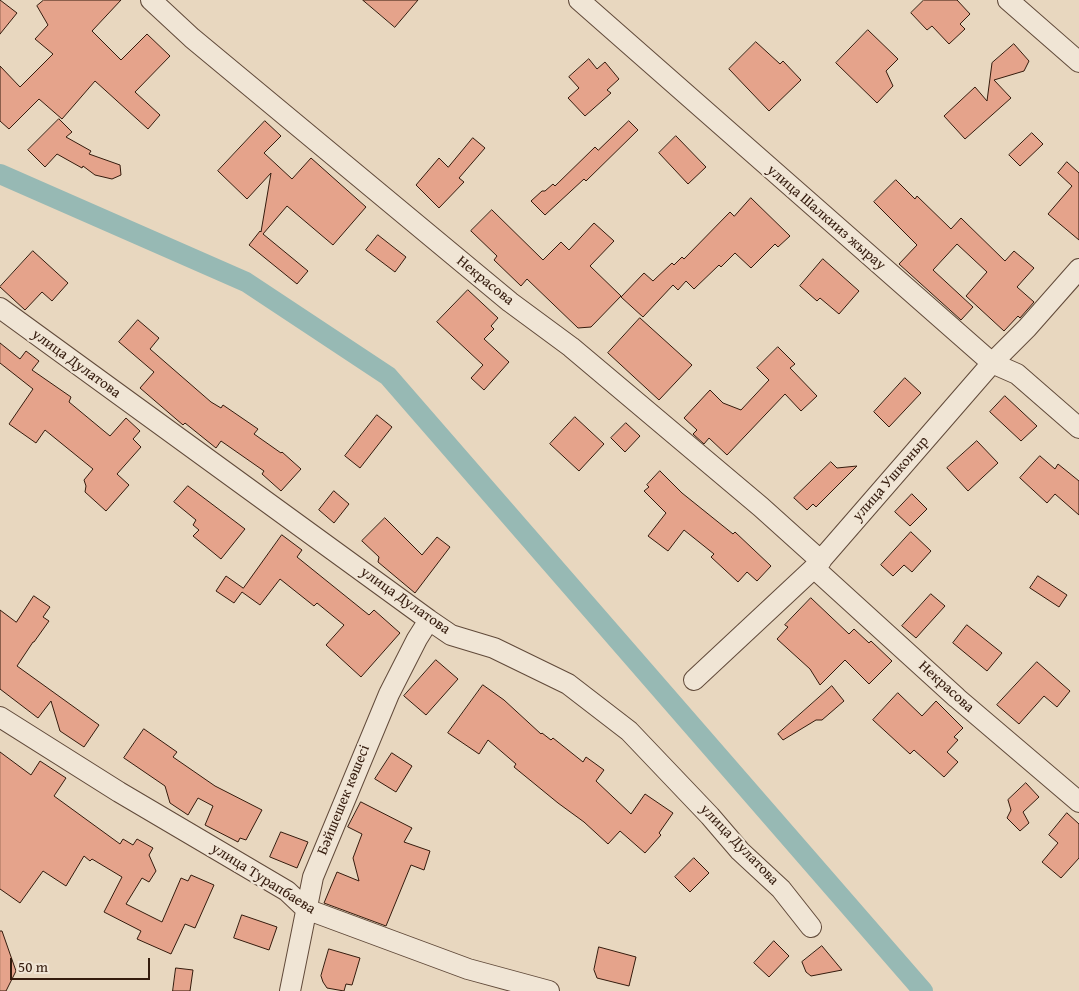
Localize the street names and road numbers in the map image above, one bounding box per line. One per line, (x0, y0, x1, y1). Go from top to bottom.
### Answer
street label: улица Шалкииз жырау (763, 161, 889, 275)
street label: Некрасова (453, 252, 517, 310)
street label: улица Дулатова (28, 326, 124, 402)
street label: улица Ушконыр (849, 433, 933, 525)
street label: улица Дулатова (357, 563, 453, 639)
street label: Некрасова (914, 657, 978, 717)
street label: Бәйшешек көшесі (314, 742, 374, 858)
street label: улица Дулатова (696, 801, 782, 889)
street label: улица Турапбаева (207, 840, 319, 918)

